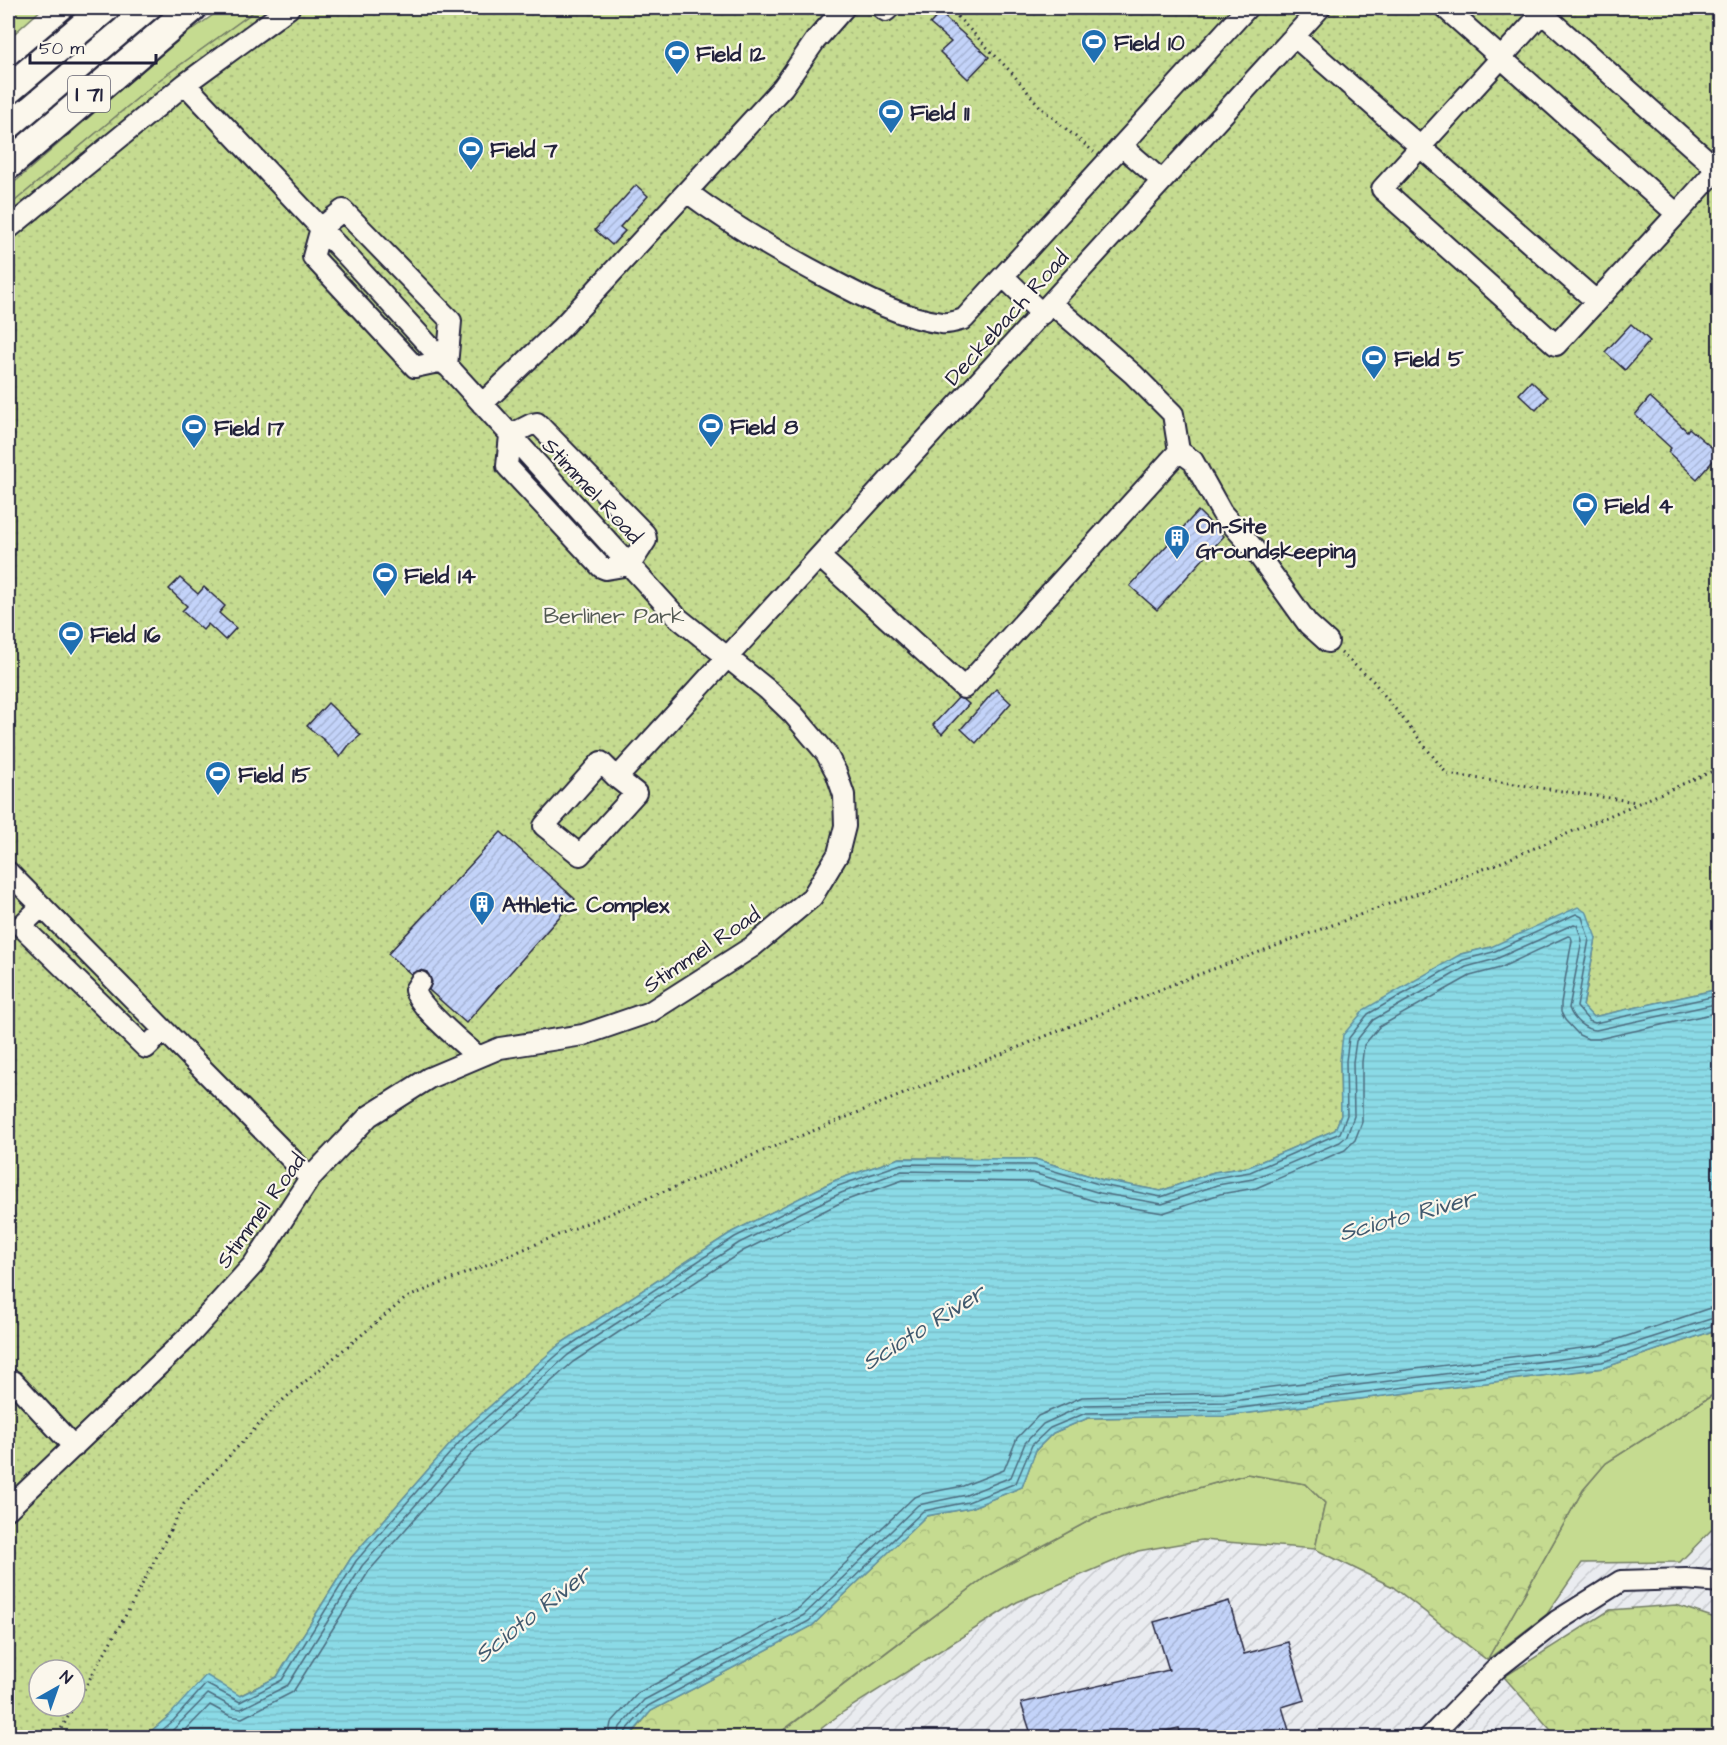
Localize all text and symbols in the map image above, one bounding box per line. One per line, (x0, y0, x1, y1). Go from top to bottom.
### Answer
scale bar (30, 27, 156, 65)
sports icon: Field 10 (1079, 27, 1109, 65)
place label: Field 10 (1114, 28, 1185, 59)
text: 50 m (39, 36, 84, 61)
sports icon: Field 12 (662, 38, 692, 76)
place label: Field 12 (696, 39, 766, 70)
road number: I 71 (68, 76, 110, 112)
sports icon: Field 11 (876, 97, 906, 135)
place label: Field 11 (910, 98, 970, 129)
sports icon: Field 7 (456, 134, 486, 172)
place label: Field 7 (490, 135, 558, 166)
street label: Deckebach Road (938, 243, 1077, 393)
sports icon: Field 5 (1359, 343, 1389, 381)
place label: Field 5 (1394, 344, 1464, 375)
sports icon: Field 8 (696, 411, 726, 449)
sports icon: Field 17 (179, 412, 209, 450)
place label: Field 8 (730, 412, 799, 443)
place label: Field 17 (214, 413, 285, 444)
street label: Stimmel Road (534, 431, 649, 551)
sports icon: Field 4 (1570, 490, 1600, 528)
place label: Field 4 (1604, 491, 1674, 522)
place label: On-Site Groundskeeping (1196, 511, 1356, 568)
building icon: On-Site Groundskeeping (1162, 523, 1192, 561)
sports icon: Field 14 (370, 560, 400, 598)
place label: Field 14 (404, 561, 477, 592)
park label: Berliner Park (543, 601, 685, 632)
sports icon: Field 16 (56, 619, 86, 657)
place label: Field 16 (90, 620, 161, 651)
sports icon: Field 15 (203, 759, 233, 797)
place label: Field 15 (238, 760, 311, 791)
building icon: Athletic Complex (467, 889, 497, 927)
place label: Athletic Complex (502, 890, 670, 921)
street label: Stimmel Road (637, 900, 767, 1001)
street label: Stimmel Road (209, 1147, 314, 1275)
water label: Scioto River (1335, 1181, 1482, 1250)
water label: Scioto River (855, 1275, 994, 1379)
water label: Scioto River (467, 1557, 600, 1671)
north arrow (27, 1658, 87, 1718)
text: N (55, 1666, 77, 1689)

